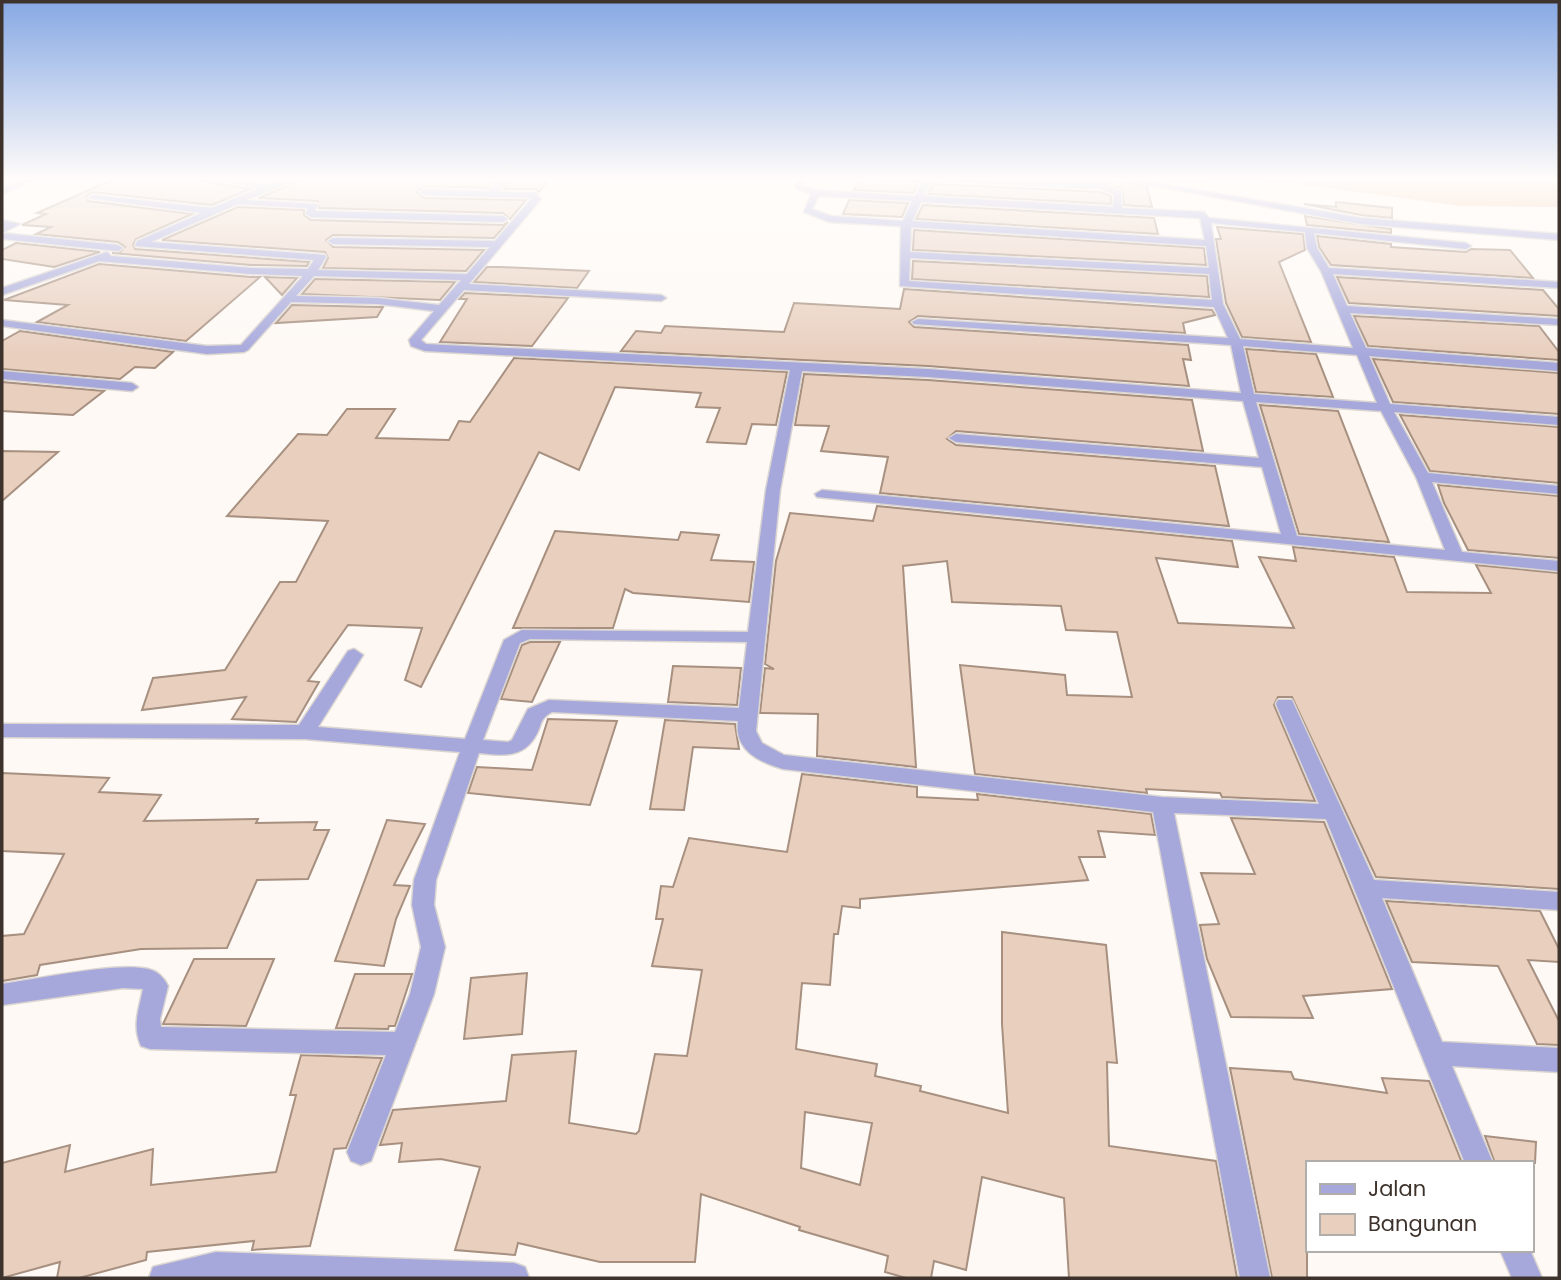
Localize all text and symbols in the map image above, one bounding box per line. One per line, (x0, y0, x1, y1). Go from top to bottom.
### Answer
legend (1306, 1161, 1533, 1252)
text: Jalan (1368, 1174, 1426, 1203)
text: Bangunan (1368, 1209, 1477, 1238)

